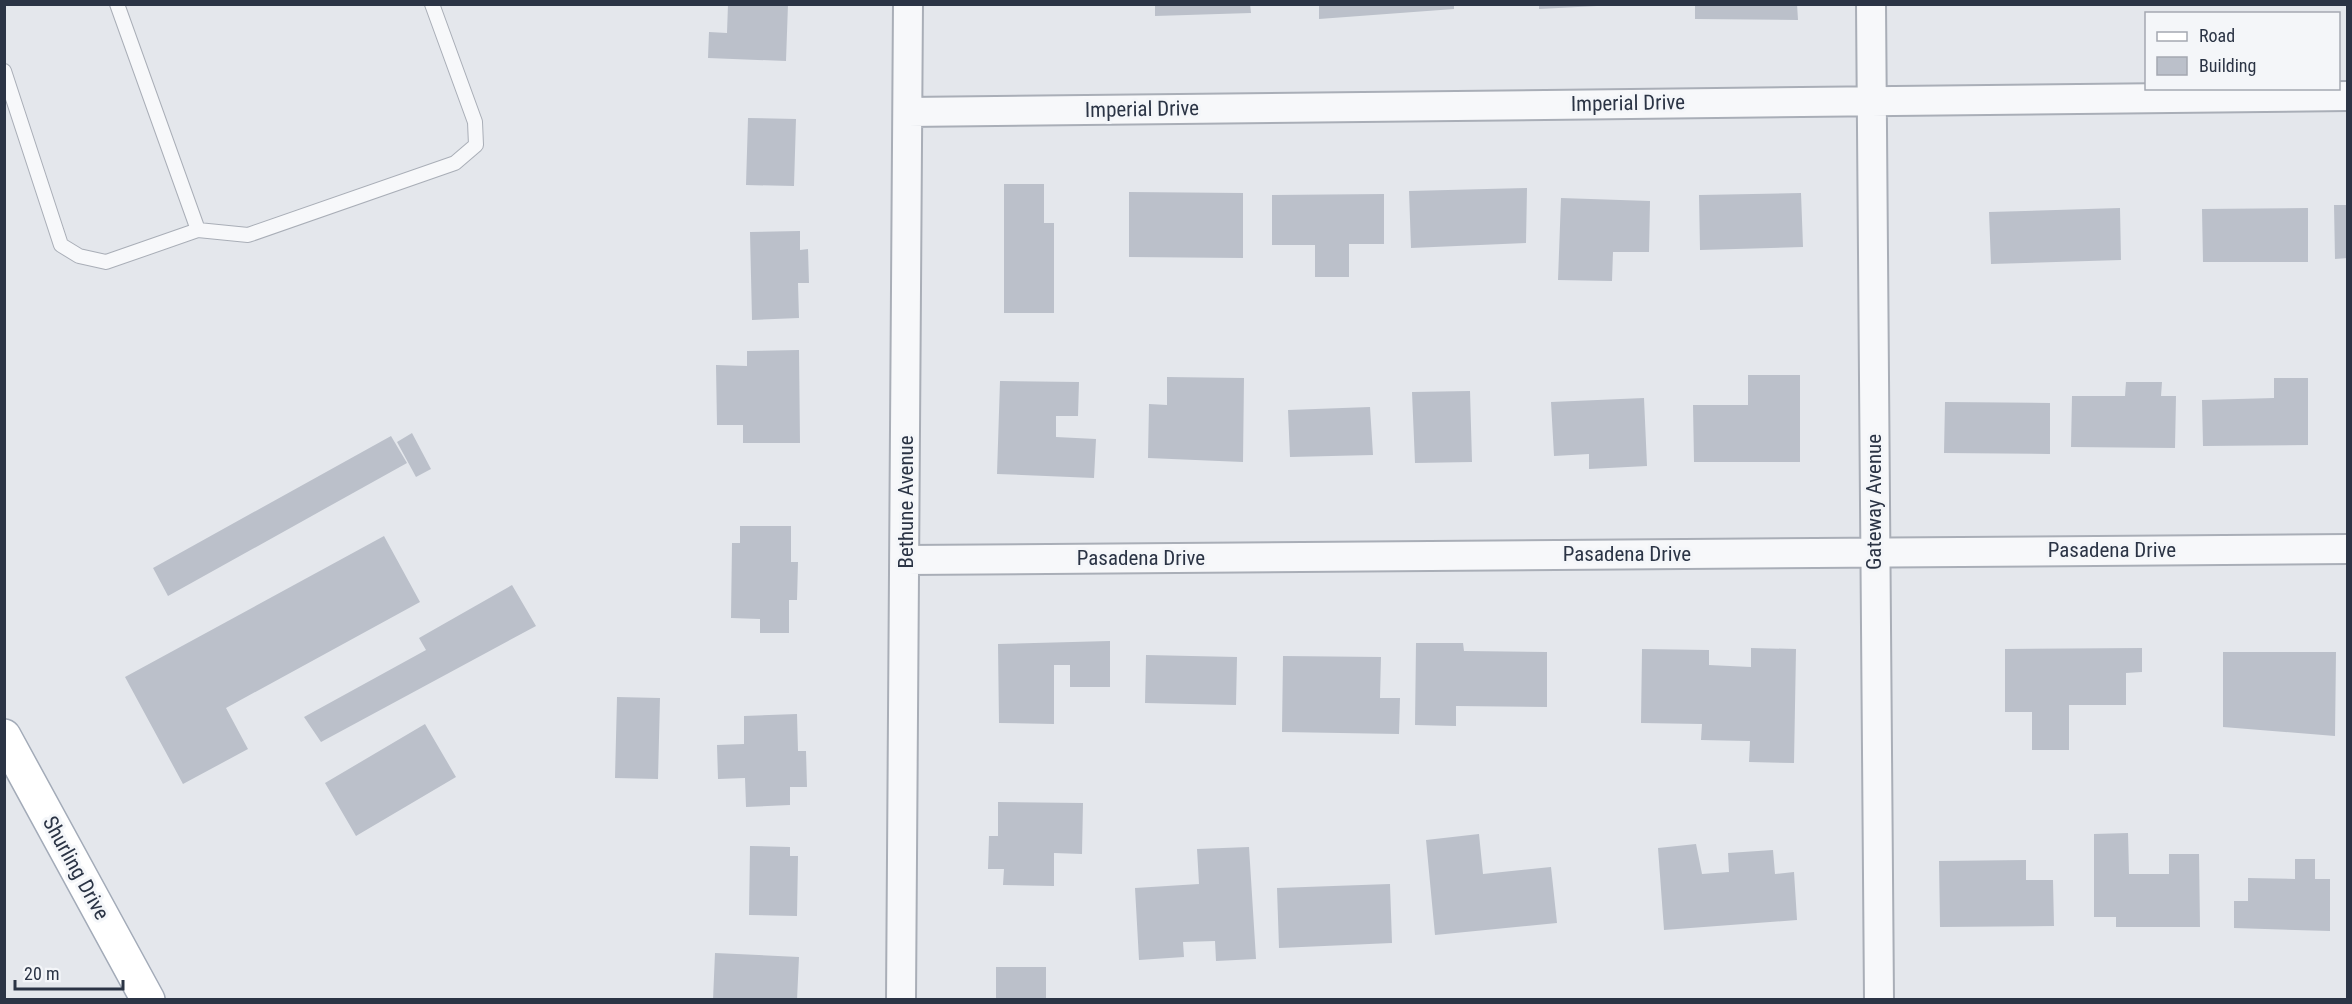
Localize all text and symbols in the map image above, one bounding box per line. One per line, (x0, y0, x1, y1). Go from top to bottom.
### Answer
legend (2145, 12, 2340, 90)
text: Road (2199, 25, 2235, 46)
text: Building (2199, 55, 2256, 76)
street label: Imperial Drive (1571, 90, 1685, 116)
street label: Imperial Drive (1085, 96, 1199, 122)
street label: Gateway Avenue (1862, 434, 1886, 570)
street label: Bethune Avenue (894, 435, 918, 569)
street label: Pasadena Drive (2048, 538, 2176, 562)
street label: Pasadena Drive (1563, 542, 1691, 566)
street label: Pasadena Drive (1077, 546, 1205, 570)
street label: Shurling Drive (38, 812, 114, 924)
scale bar (15, 953, 123, 991)
text: 20 m (24, 963, 59, 984)

